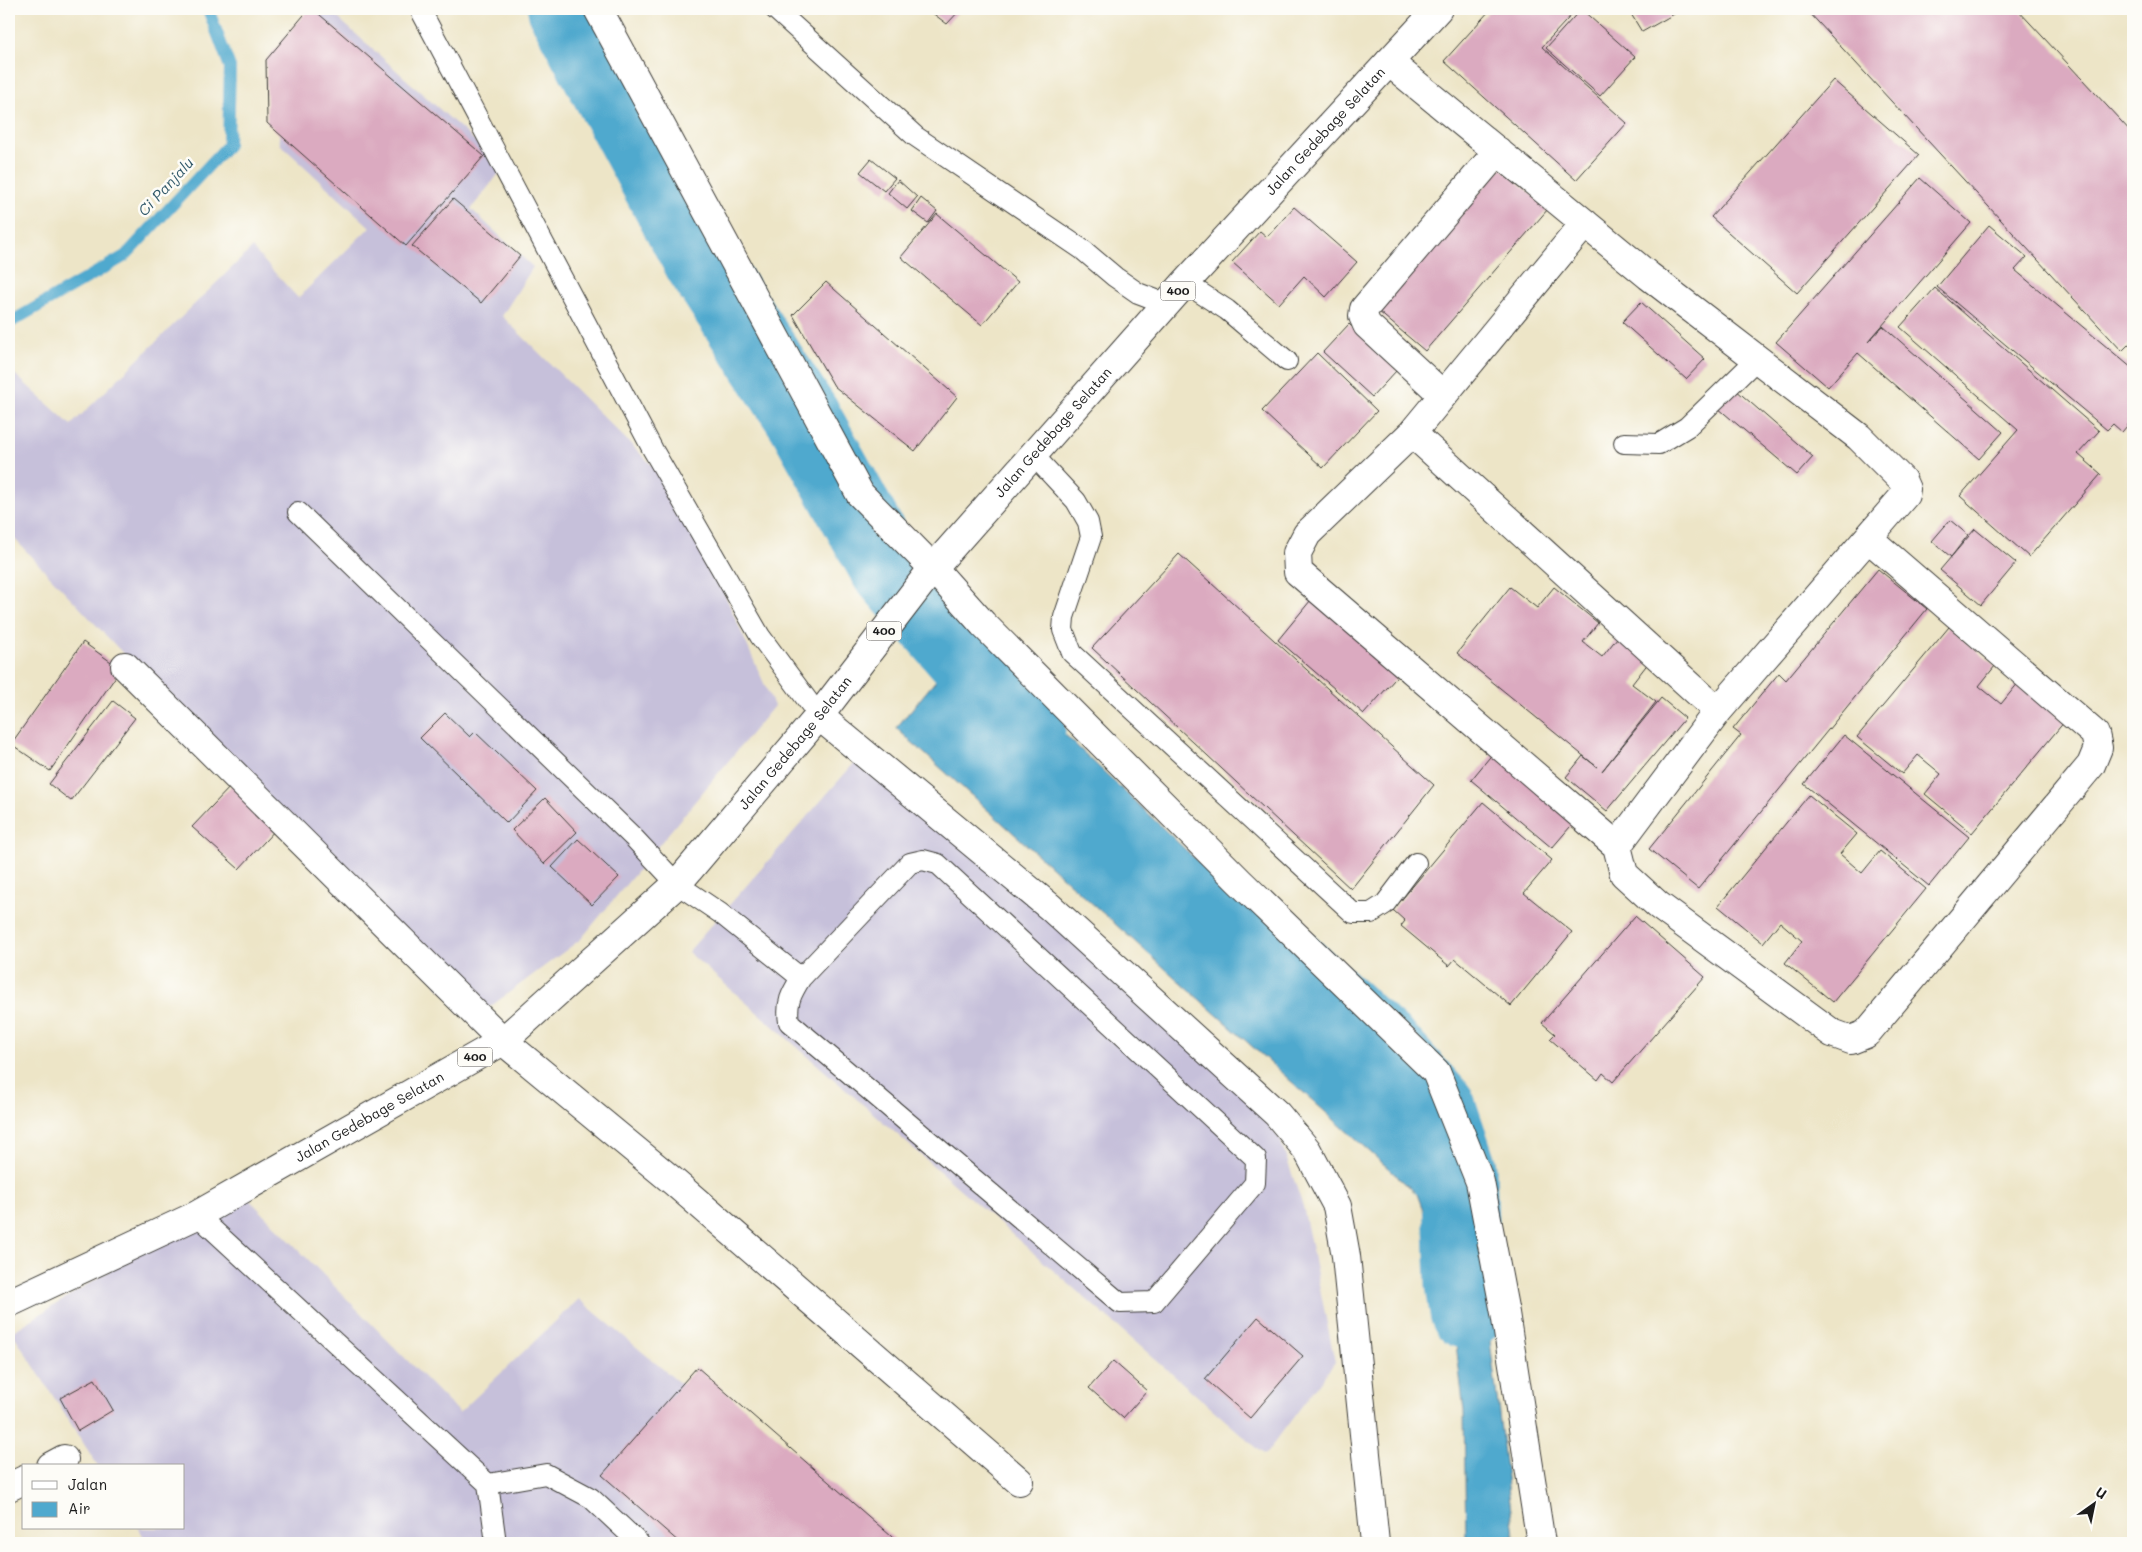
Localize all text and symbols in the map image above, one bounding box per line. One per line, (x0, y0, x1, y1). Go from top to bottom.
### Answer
street label: Jalan Gedebage Selatan (1261, 63, 1389, 199)
water label: Ci Panjalu (133, 153, 198, 220)
road number: 400 (1160, 282, 1196, 300)
street label: Jalan Gedebage Selatan (990, 363, 1115, 501)
road number: 400 (866, 622, 902, 640)
street label: Jalan Gedebage Selatan (734, 672, 855, 813)
road number: 400 (458, 1048, 492, 1066)
street label: Jalan Gedebage Selatan (292, 1067, 447, 1166)
legend (22, 1464, 185, 1530)
text: Jalan (68, 1474, 107, 1494)
north arrow (2070, 1480, 2120, 1530)
text: U (2092, 1482, 2111, 1503)
text: Air (68, 1498, 91, 1518)

